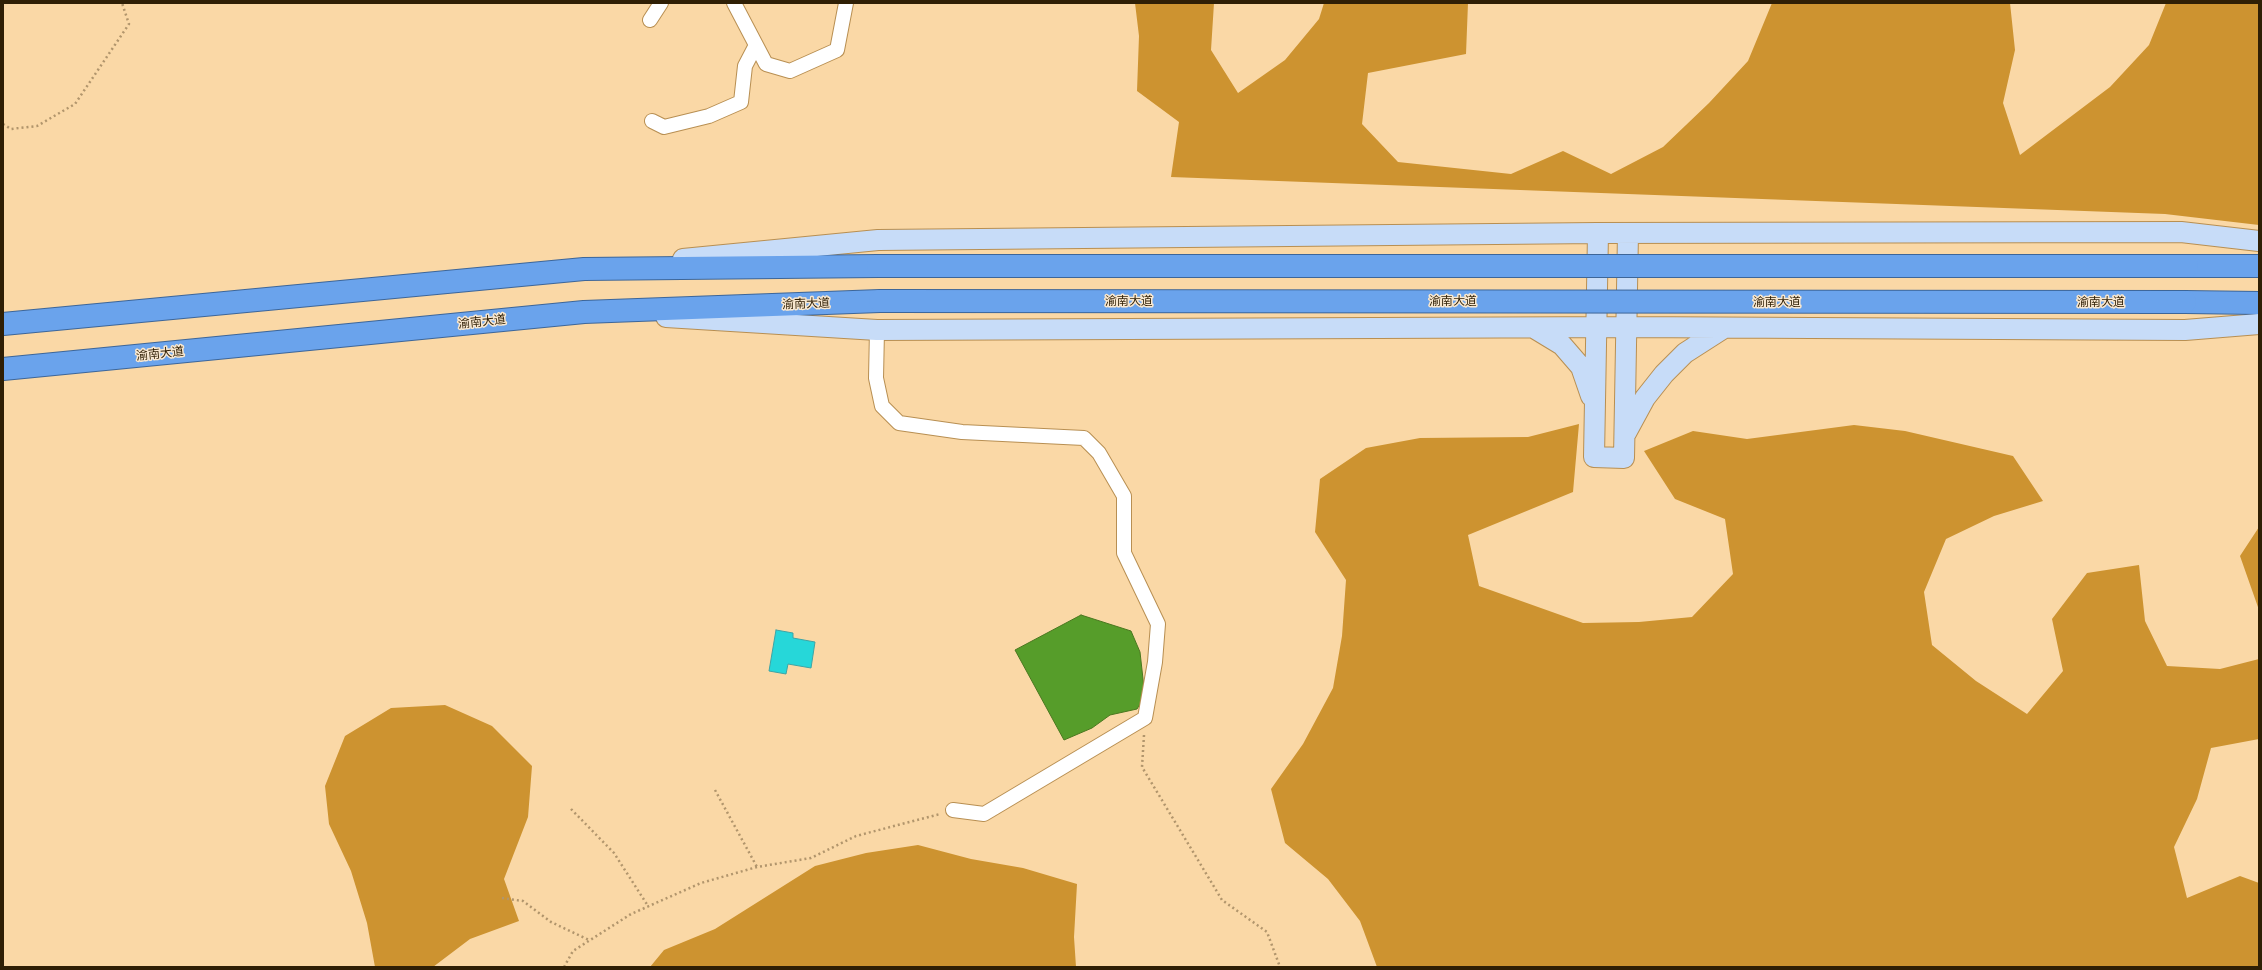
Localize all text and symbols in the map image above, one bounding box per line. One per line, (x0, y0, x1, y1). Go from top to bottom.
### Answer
street label: 渝南大道 (1105, 294, 1153, 308)
street label: 渝南大道 (1429, 294, 1477, 308)
street label: 渝南大道 (1753, 295, 1801, 309)
street label: 渝南大道 (2077, 295, 2125, 309)
street label: 渝南大道 (782, 296, 830, 312)
street label: 渝南大道 (457, 312, 507, 332)
street label: 渝南大道 (135, 344, 185, 364)

